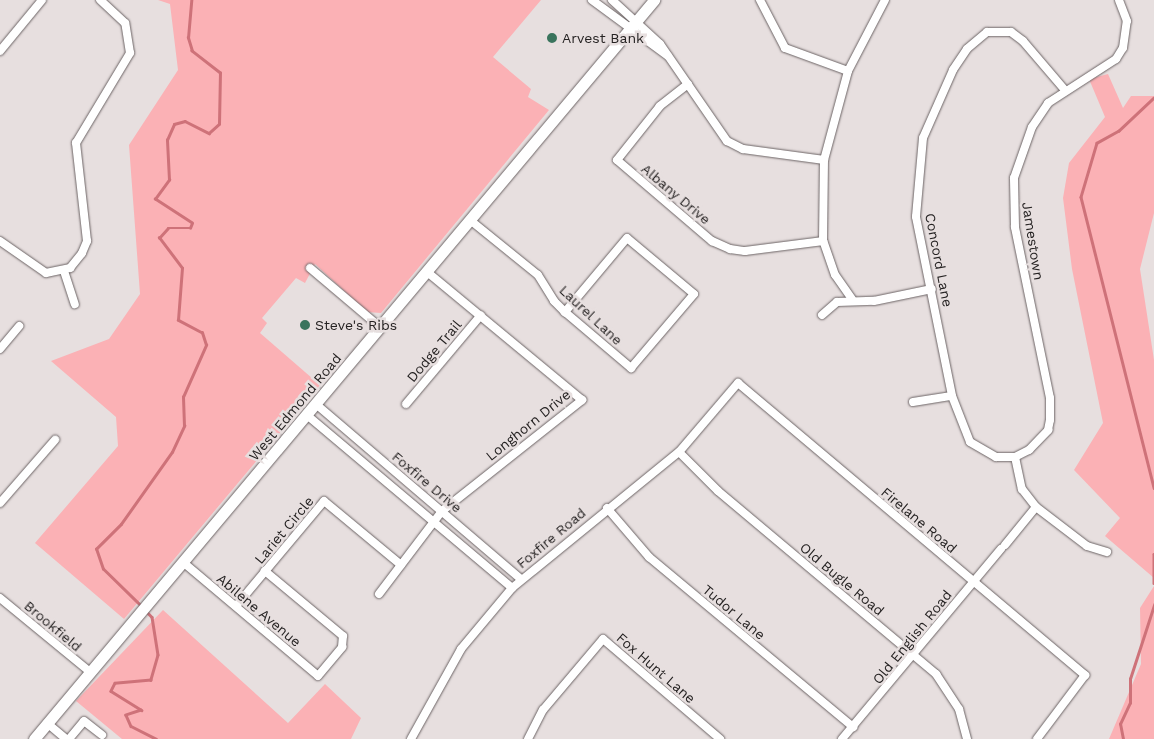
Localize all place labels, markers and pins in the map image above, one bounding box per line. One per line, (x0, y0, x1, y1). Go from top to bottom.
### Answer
place label: Arvest Bank (562, 30, 644, 46)
marker: Arvest Bank (546, 32, 558, 44)
place label: Steve's Ribs (315, 317, 397, 333)
marker: Steve's Ribs (299, 319, 311, 331)

